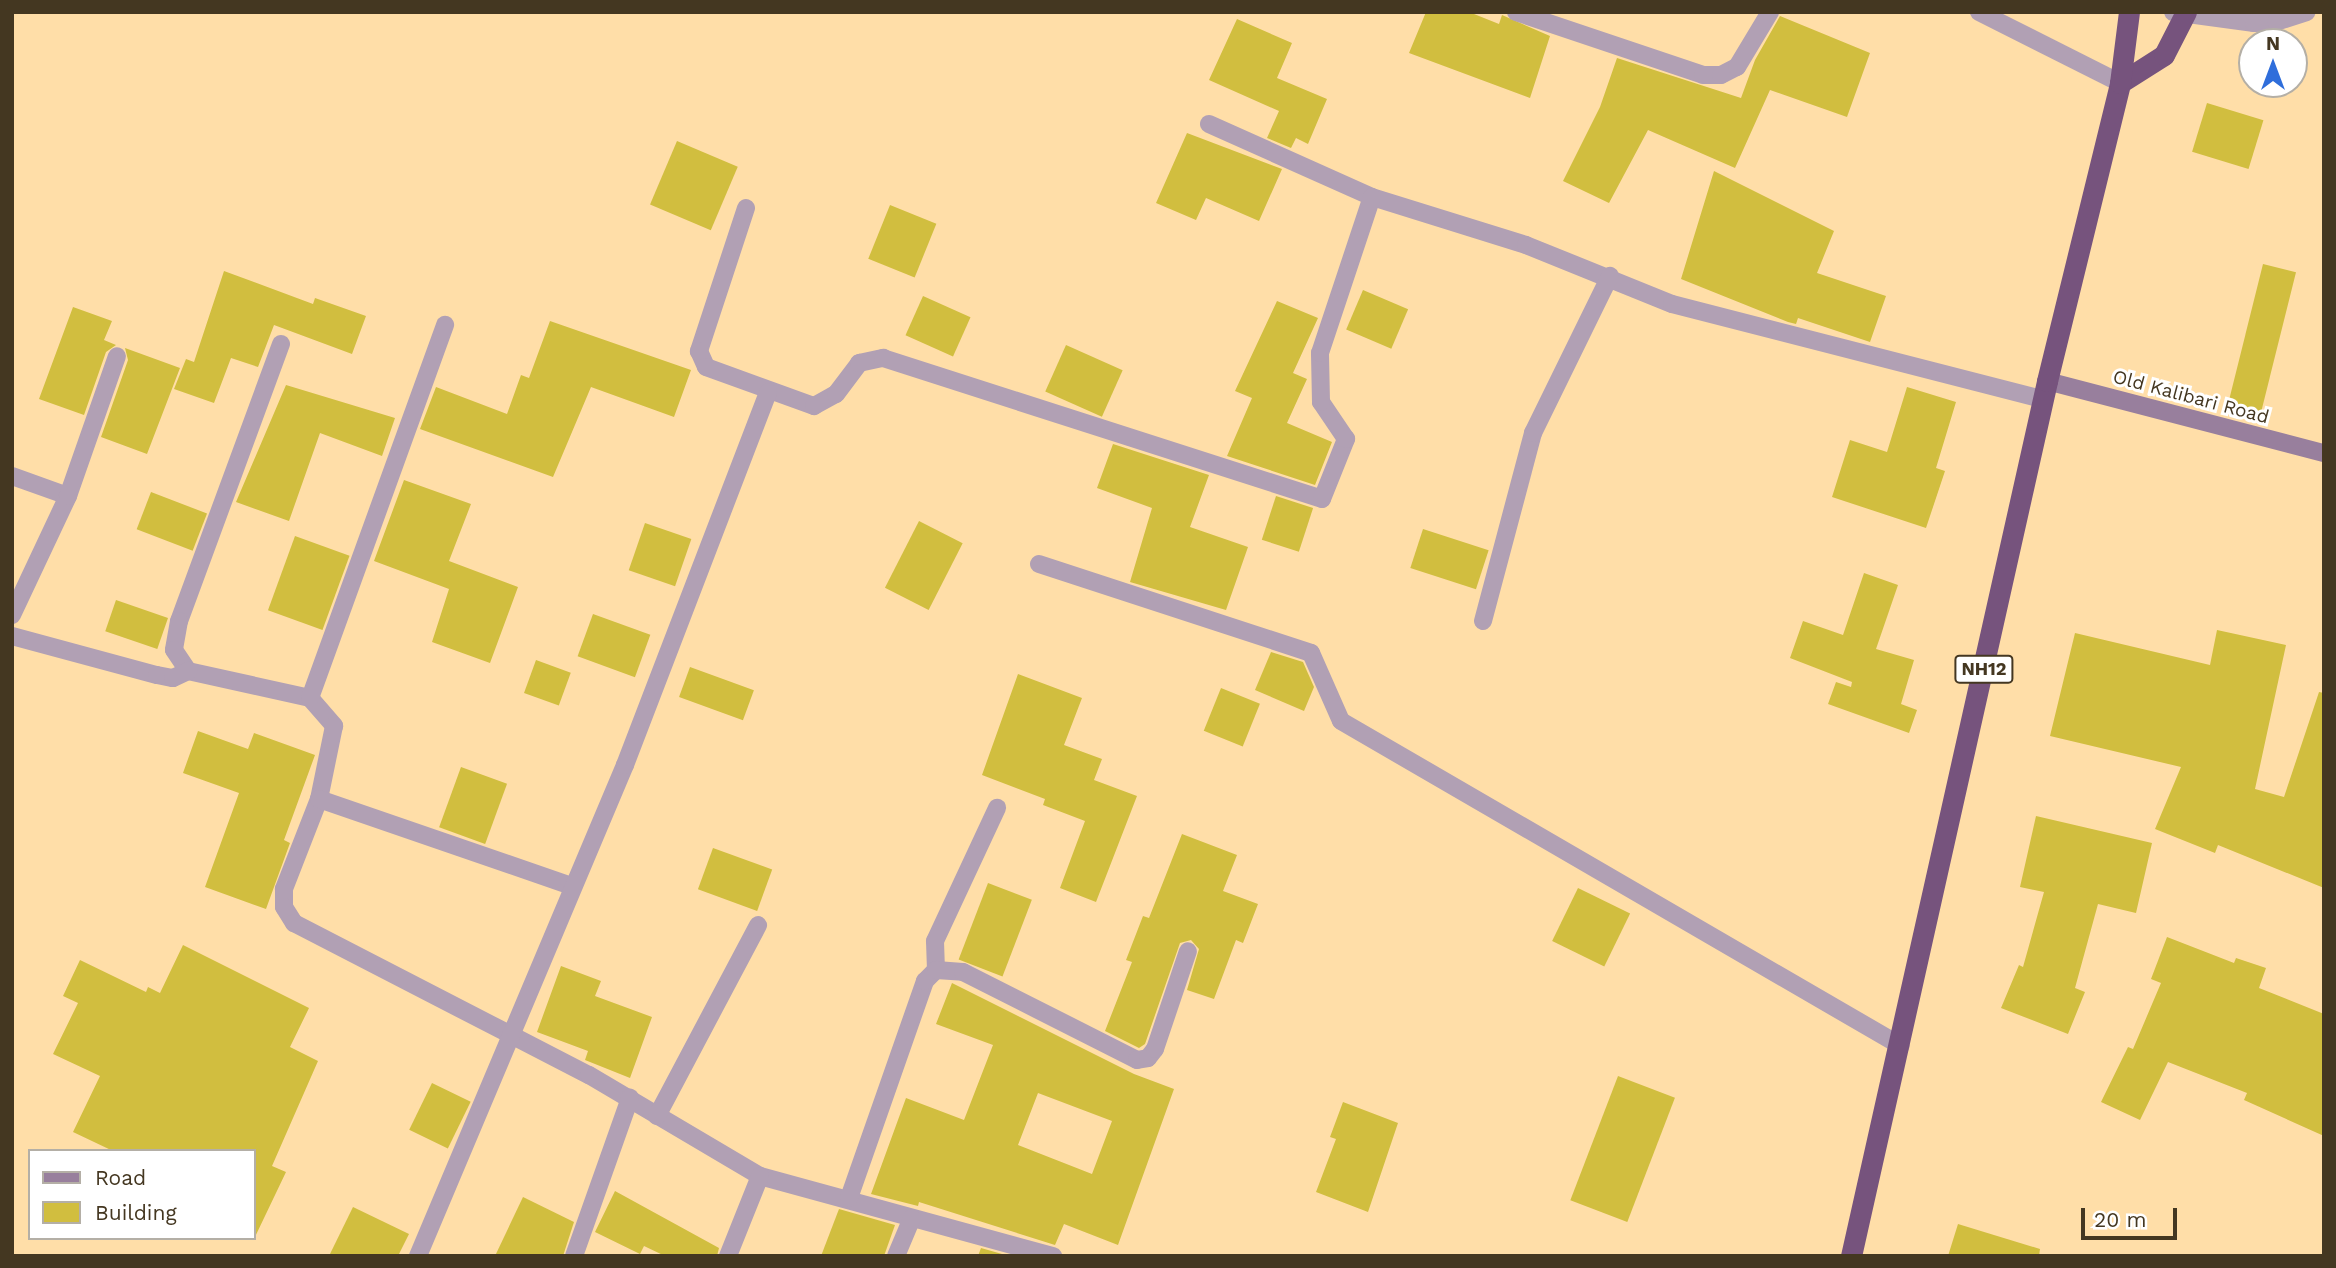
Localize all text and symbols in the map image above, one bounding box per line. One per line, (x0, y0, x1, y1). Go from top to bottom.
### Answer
north arrow (2238, 28, 2308, 98)
text: N (2266, 32, 2280, 55)
street label: Old Kalibari Road (2111, 365, 2271, 429)
road number: NH12 (1954, 654, 2014, 684)
legend (28, 1149, 256, 1240)
text: Road (95, 1165, 146, 1190)
scale bar (2084, 1194, 2180, 1238)
text: Building (95, 1200, 177, 1225)
text: 20 m (2094, 1207, 2146, 1232)

